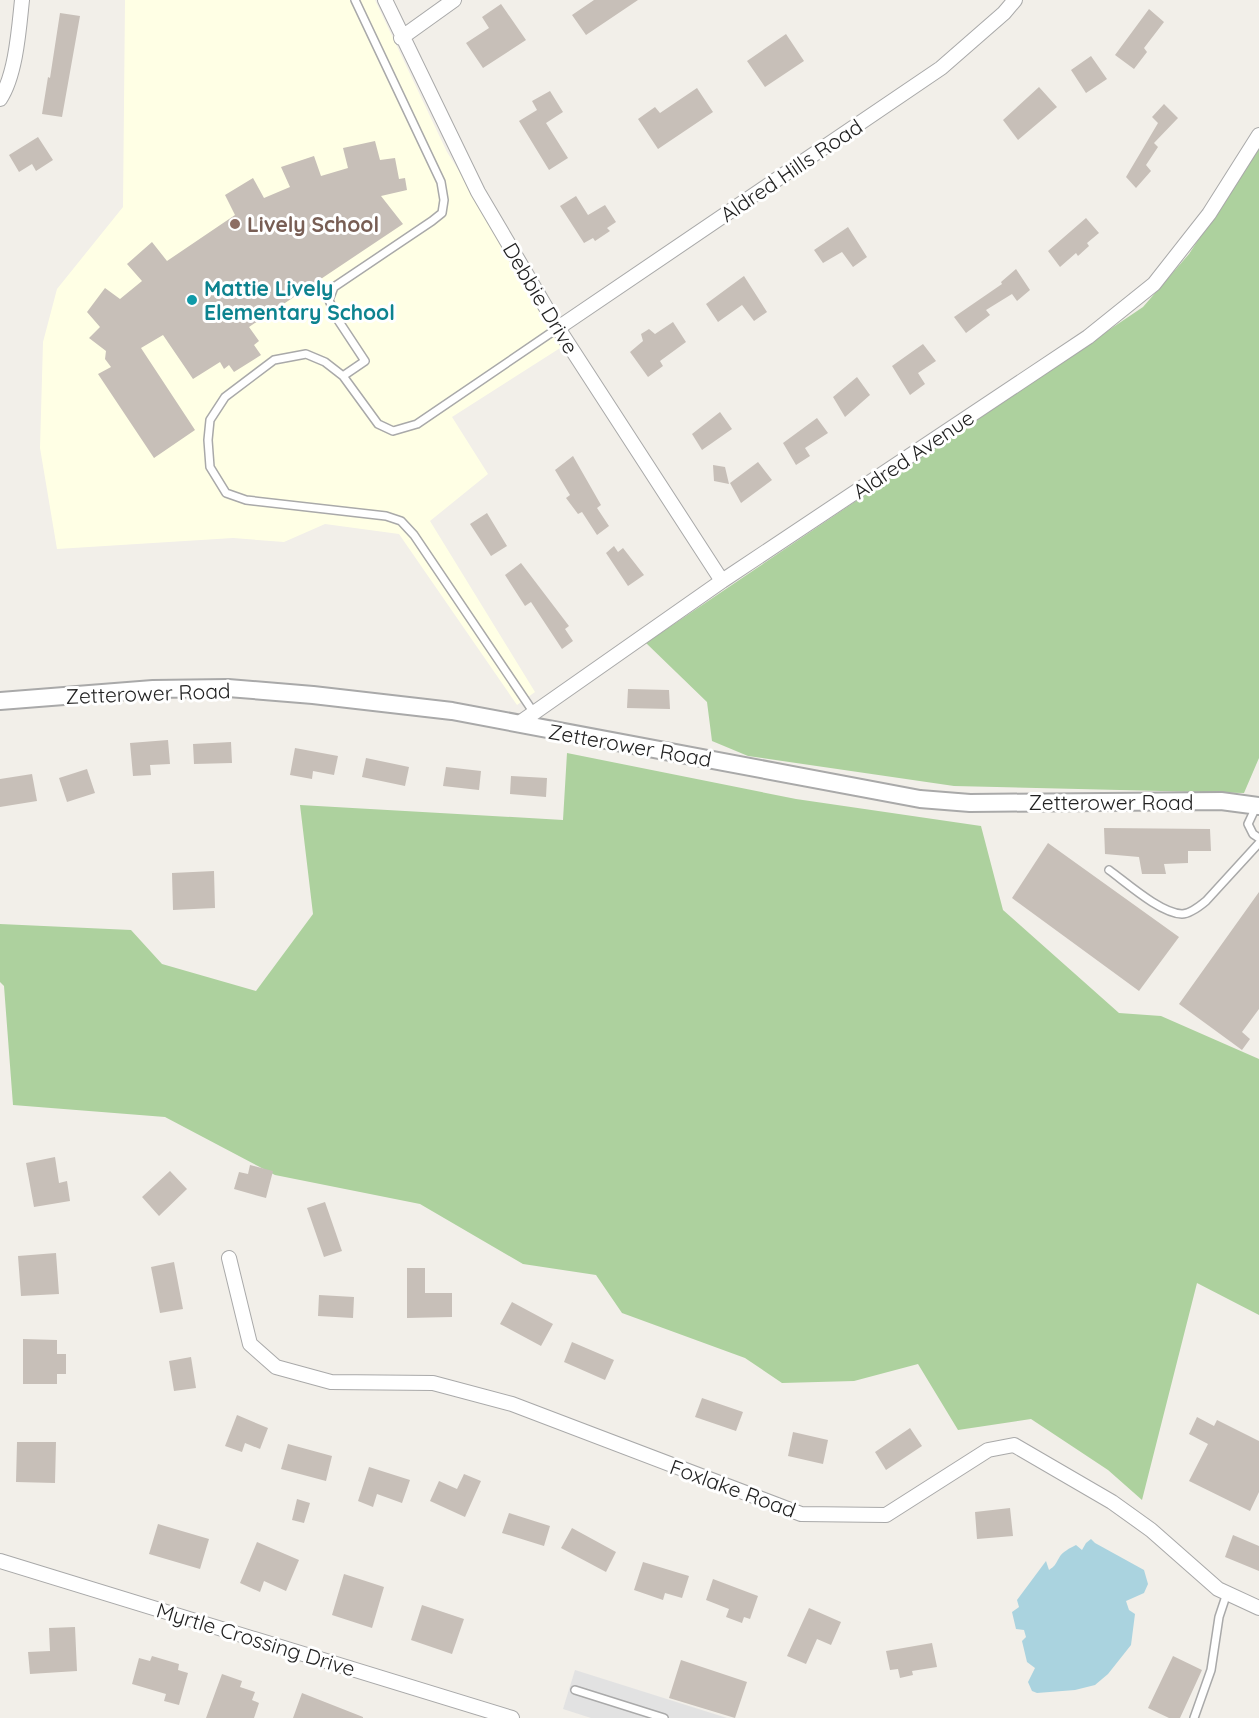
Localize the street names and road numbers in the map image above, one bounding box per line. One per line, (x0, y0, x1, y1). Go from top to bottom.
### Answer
street label: Aldred Hills Road (715, 113, 867, 227)
street label: Debbie Drive (498, 238, 584, 358)
street label: Aldred Avenue (847, 404, 979, 504)
street label: Zetterower Road (65, 677, 231, 709)
street label: Zetterower Road (546, 718, 714, 772)
street label: Zetterower Road (1028, 789, 1194, 815)
street label: Foxlake Road (666, 1453, 800, 1523)
street label: Myrtle Crossing Drive (153, 1596, 359, 1682)

